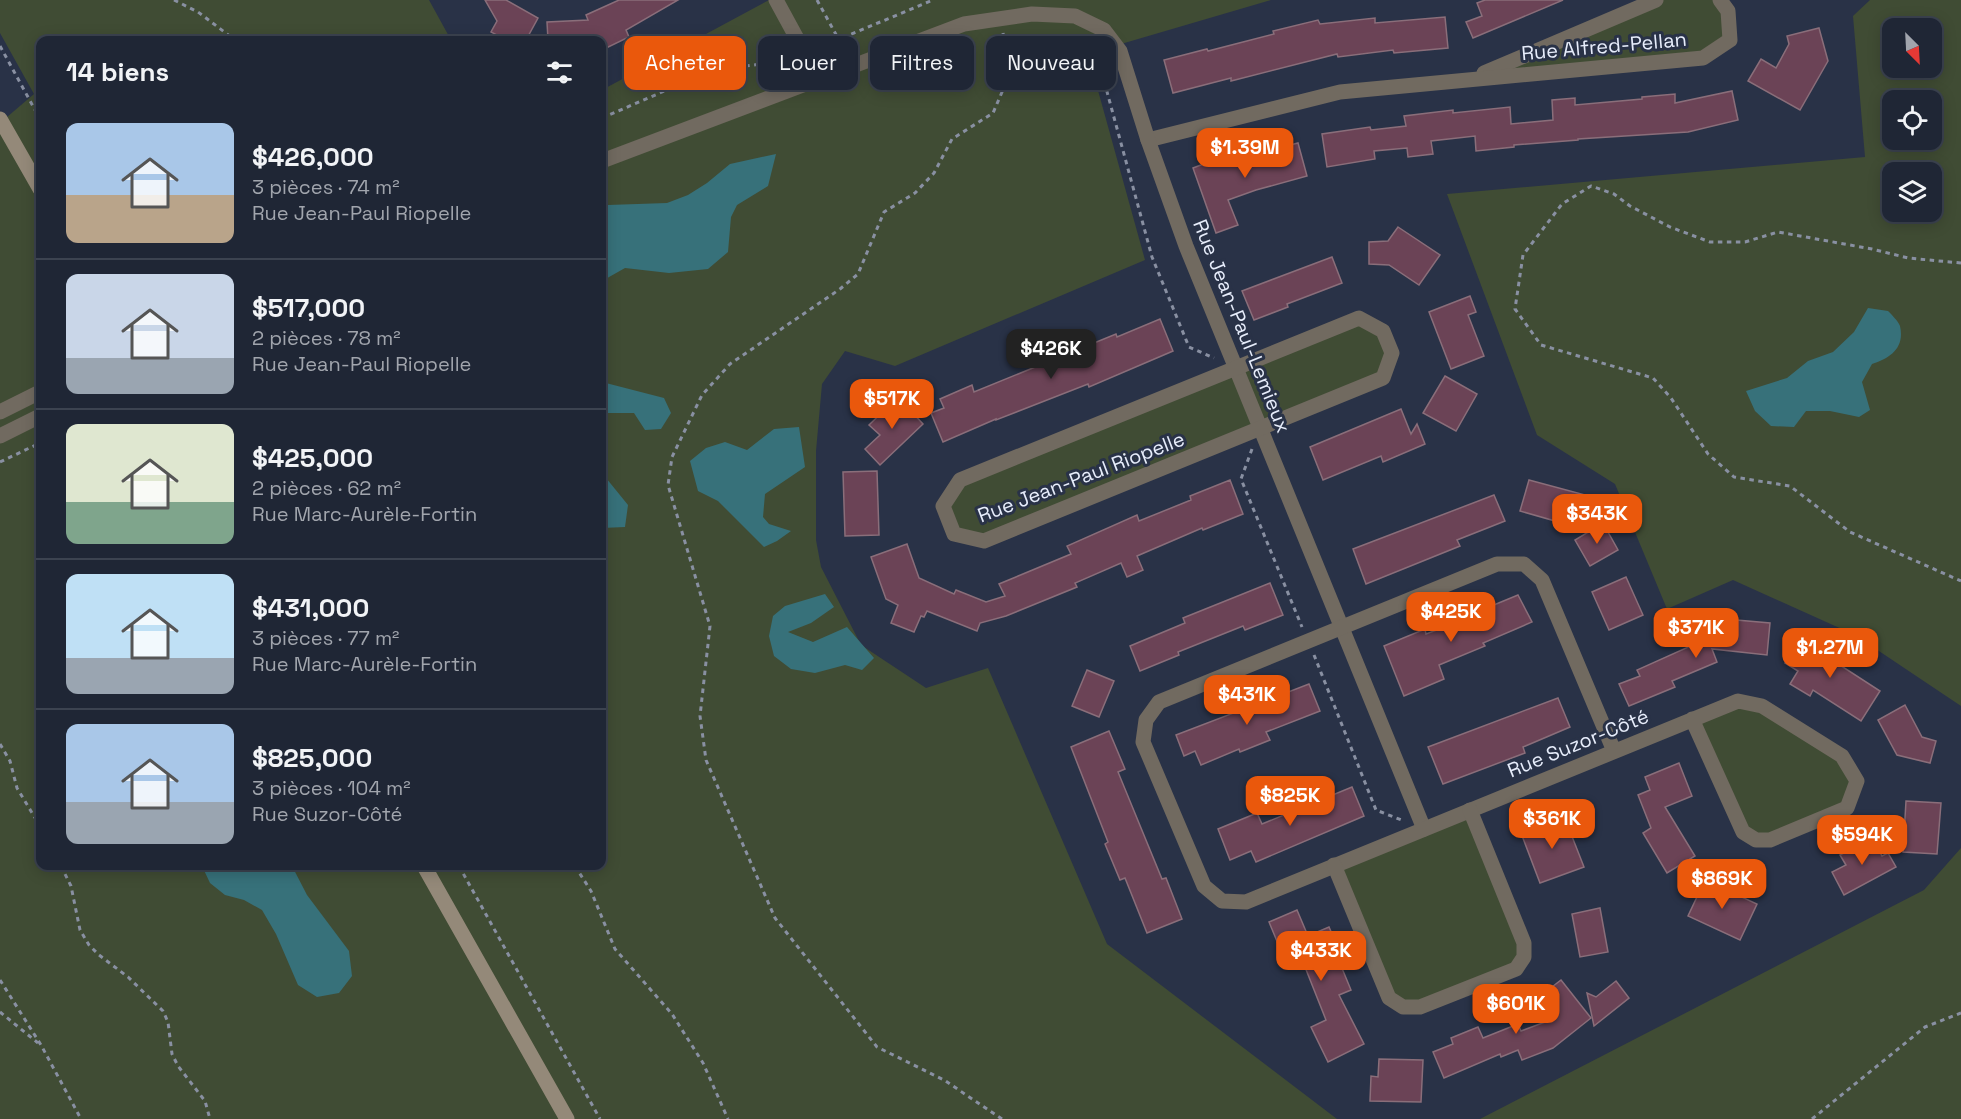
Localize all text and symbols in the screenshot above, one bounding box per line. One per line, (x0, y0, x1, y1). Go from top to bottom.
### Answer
north arrow (1882, 18, 1942, 78)
map controls (1882, 18, 1942, 222)
street label: Rue Alfred-Pellan (1520, 26, 1688, 66)
chip: Acheter (624, 36, 746, 90)
chip: Louer (758, 36, 858, 90)
chip: Filtres (870, 36, 974, 90)
chip: Nouveau (986, 36, 1116, 90)
text: 14 biens (66, 55, 169, 89)
icon: filters (543, 56, 576, 89)
button: locate (1882, 90, 1942, 150)
pin: $1.39M (1196, 128, 1294, 179)
text: $1.39M (1210, 134, 1280, 160)
text: $426,000 (252, 140, 374, 174)
icon: home (114, 147, 186, 219)
button: layers (1882, 162, 1942, 222)
text: 3 pièces · 74 m² (252, 174, 399, 200)
text: Rue Jean-Paul Riopelle (252, 200, 471, 226)
street label: Rue Jean-Paul-Lemieux (1187, 215, 1297, 437)
text: $517,000 (252, 291, 365, 325)
icon: home (114, 298, 186, 370)
text: 2 pièces · 78 m² (252, 325, 401, 351)
pin: $426K (1009, 329, 1093, 380)
text: $426K (1020, 335, 1082, 361)
text: Rue Jean-Paul Riopelle (252, 351, 471, 377)
pin: $517K (850, 379, 934, 430)
text: $517K (864, 385, 920, 411)
street label: Rue Jean-Paul Riopelle (974, 426, 1188, 528)
text: $425,000 (252, 441, 373, 475)
icon: home (114, 448, 186, 520)
text: 2 pièces · 62 m² (252, 475, 401, 501)
pin: $343K (1555, 494, 1639, 545)
text: $343K (1566, 500, 1628, 526)
text: Rue Marc-Aurèle-Fortin (252, 501, 477, 527)
text: $431,000 (252, 591, 369, 625)
pin: $425K (1409, 592, 1493, 643)
icon: home (114, 598, 186, 670)
text: $425K (1420, 598, 1482, 624)
pin: $371K (1654, 608, 1738, 659)
text: $371K (1668, 614, 1724, 640)
text: 3 pièces · 77 m² (252, 625, 399, 651)
pin: $1.27M (1781, 628, 1879, 679)
text: $1.27M (1796, 634, 1864, 660)
text: Rue Marc-Aurèle-Fortin (252, 651, 477, 677)
pin: $431K (1205, 675, 1289, 726)
text: $431K (1218, 681, 1276, 707)
street label: Rue Suzor-Côté (1503, 703, 1653, 783)
text: $825,000 (252, 741, 372, 775)
icon: home (114, 748, 186, 820)
text: 3 pièces · 104 m² (252, 775, 411, 801)
pin: $825K (1248, 776, 1332, 827)
text: $825K (1260, 782, 1320, 808)
pin: $361K (1510, 799, 1594, 850)
text: Rue Suzor-Côté (252, 801, 402, 827)
text: $361K (1523, 805, 1581, 831)
pin: $594K (1820, 815, 1904, 866)
text: $594K (1831, 821, 1893, 847)
pin: $869K (1680, 859, 1764, 910)
text: $869K (1691, 865, 1753, 891)
pin: $433K (1279, 931, 1363, 982)
text: $433K (1290, 937, 1352, 963)
pin: $601K (1474, 984, 1558, 1035)
text: $601K (1487, 990, 1546, 1016)

